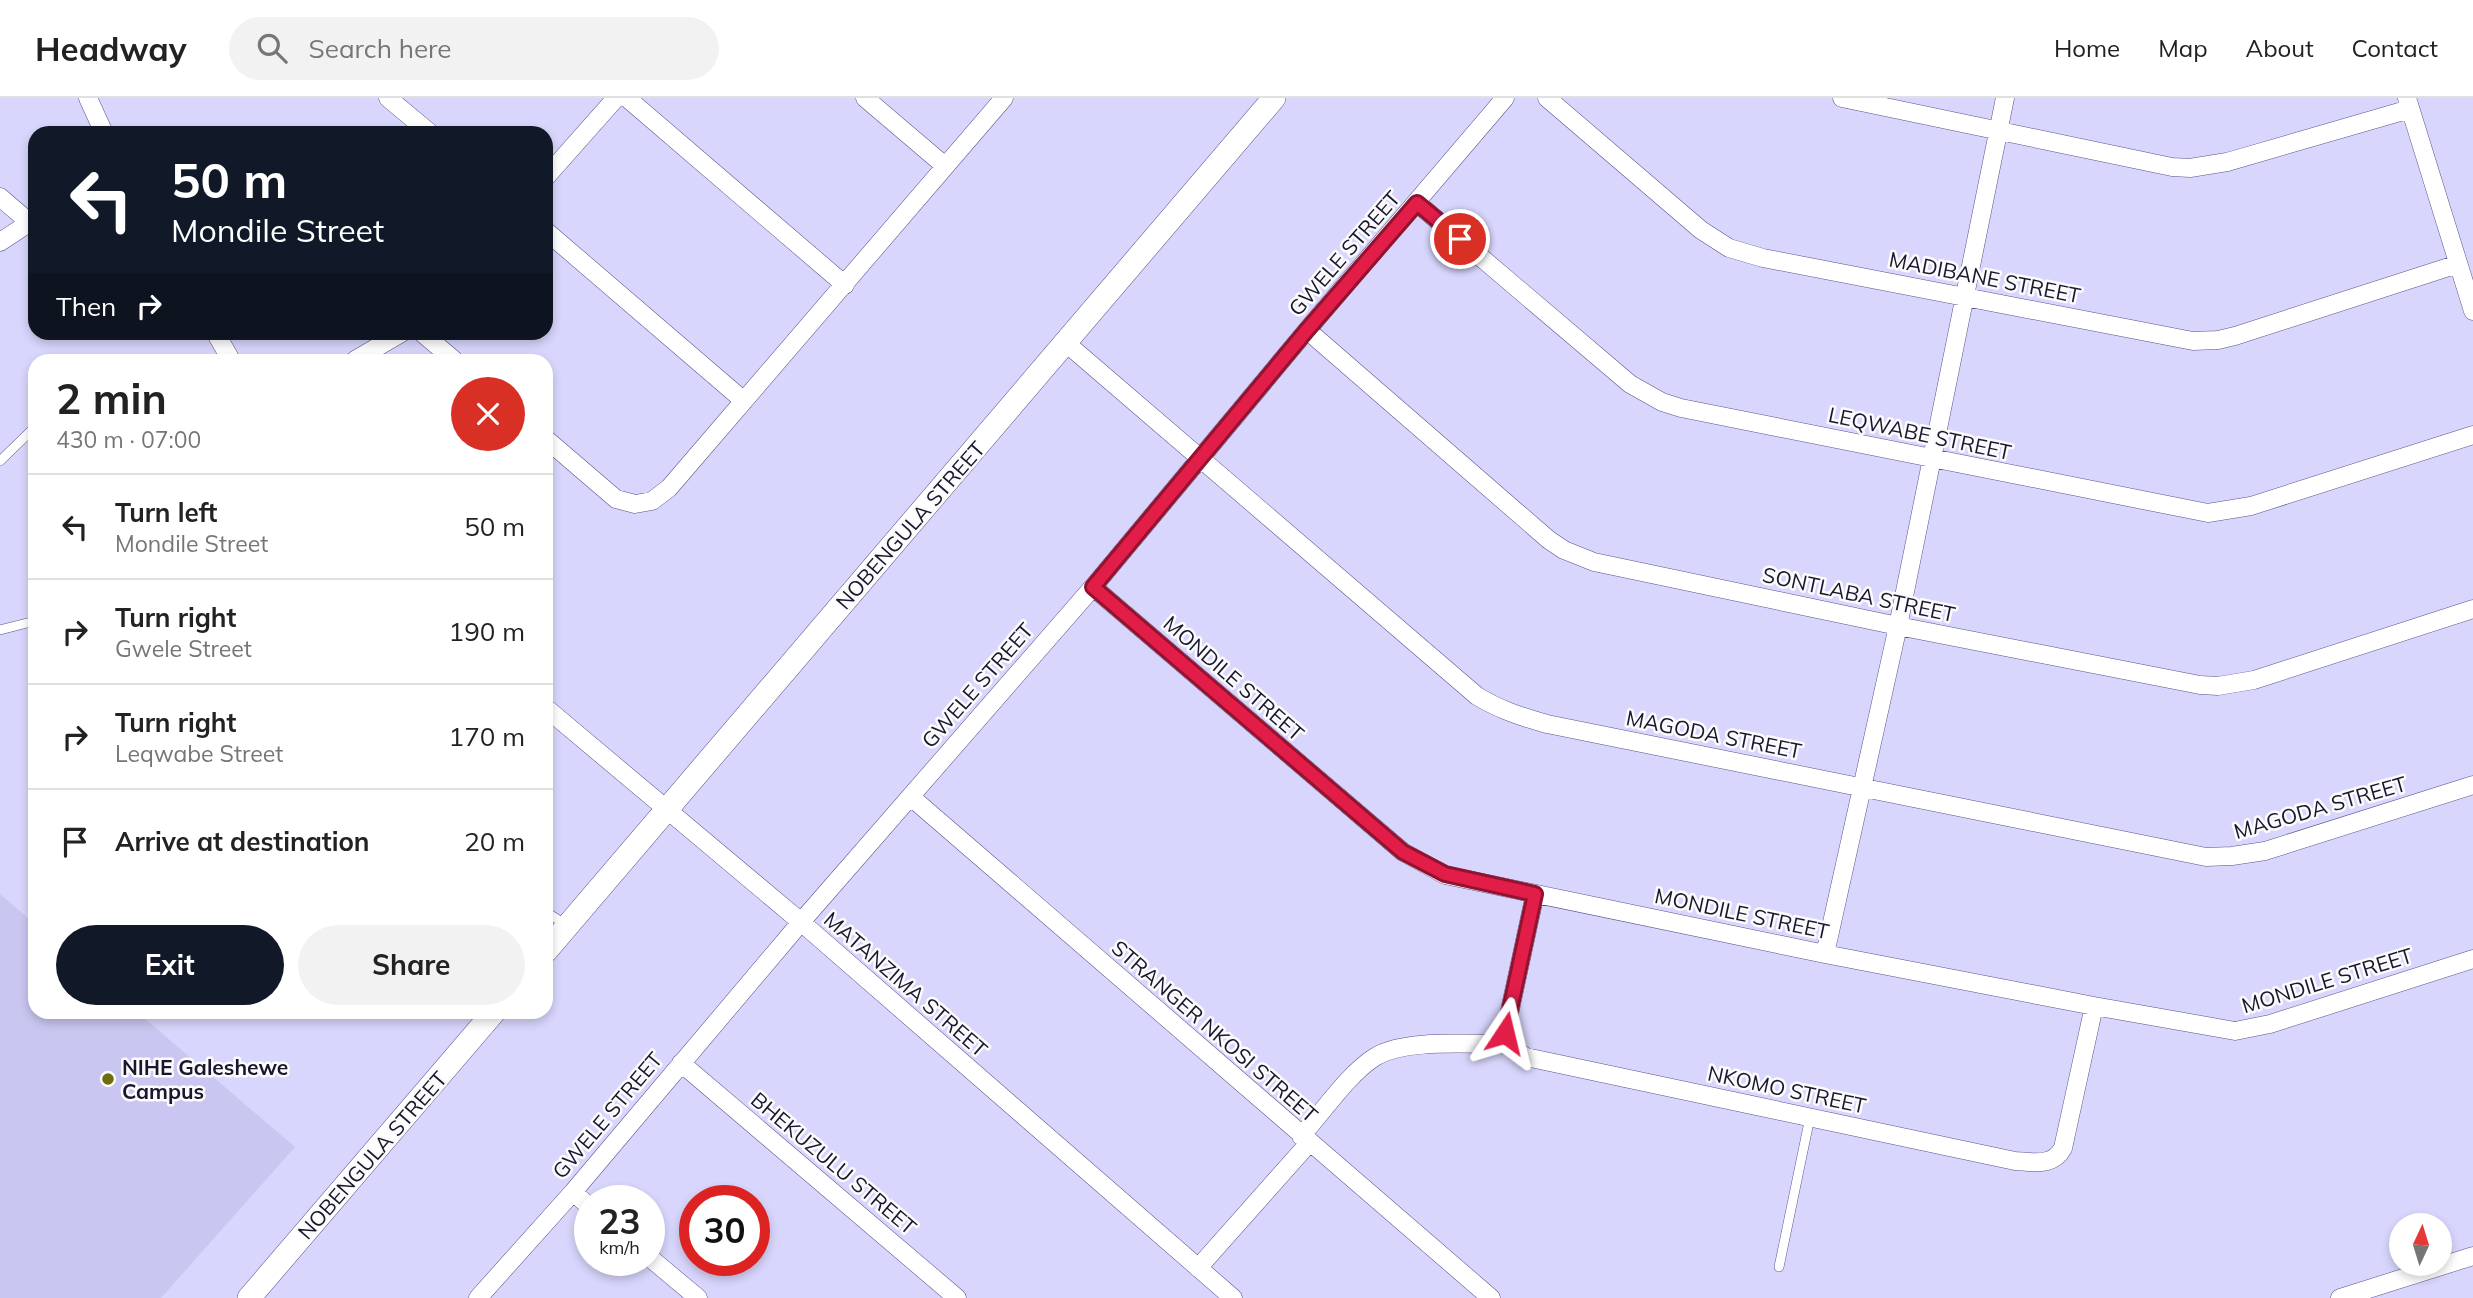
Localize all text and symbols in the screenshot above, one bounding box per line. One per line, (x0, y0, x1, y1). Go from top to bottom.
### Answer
search box (229, 17, 719, 80)
text: Headway (35, 28, 187, 69)
icon: search (253, 29, 291, 67)
text: Search here (309, 32, 451, 65)
text: Home (2054, 33, 2120, 63)
text: Map (2158, 33, 2208, 63)
text: About (2246, 33, 2314, 63)
text: Contact (2352, 33, 2438, 63)
text: 50 m (171, 149, 287, 210)
icon: left (56, 154, 147, 245)
street label: GWELE STREET (1283, 185, 1406, 321)
pin (1430, 209, 1490, 269)
text: Mondile Street (171, 210, 384, 250)
icon: arrive (1441, 220, 1479, 258)
street label: MADIBANE STREET (1887, 246, 2083, 308)
icon: right (130, 287, 168, 325)
text: Then (56, 290, 116, 323)
text: 2 min (56, 372, 167, 425)
button: close (451, 377, 525, 451)
street label: LEQWABE STREET (1826, 401, 2014, 465)
text: 430 m · 07:00 (56, 425, 201, 454)
street label: NOBENGULA STREET (830, 436, 990, 614)
text: Turn left (115, 496, 217, 529)
icon: left (56, 508, 94, 546)
text: 50 m (464, 510, 525, 543)
text: Mondile Street (115, 529, 268, 558)
street label: SONTLABA STREET (1760, 561, 1958, 627)
text: Turn right (115, 601, 236, 634)
street label: MONDILE STREET (1159, 610, 1310, 746)
icon: right (56, 613, 94, 651)
text: 190 m (449, 615, 525, 648)
street label: GWELE STREET (916, 617, 1039, 753)
text: Gwele Street (115, 634, 252, 663)
street label: MAGODA STREET (1624, 704, 1804, 764)
text: Turn right (115, 706, 236, 739)
icon: right (56, 718, 94, 756)
text: 170 m (449, 720, 525, 753)
text: Leqwabe Street (115, 739, 283, 768)
street label: MAGODA STREET (2231, 770, 2410, 844)
icon: arrive (56, 823, 94, 861)
text: Arrive at destination (115, 825, 370, 858)
text: 20 m (464, 825, 525, 858)
street label: MONDILE STREET (1653, 882, 1832, 944)
street label: MATANZIMA STREET (819, 906, 993, 1062)
button: Exit (56, 925, 284, 1005)
button: Share (298, 925, 525, 1005)
street label: STRANGER NKOSI STREET (1107, 934, 1323, 1128)
street label: MONDILE STREET (2238, 942, 2416, 1018)
position arrow (1468, 996, 1542, 1070)
street label: GWELE STREET (547, 1046, 668, 1184)
place label: NIHE Galeshewe Campus (122, 1054, 288, 1104)
street label: NKOMO STREET (1705, 1060, 1869, 1119)
street label: NOBENGULA STREET (292, 1066, 452, 1244)
marker: NIHE Galeshewe Campus (100, 1071, 116, 1087)
street label: BHEKUZULU STREET (746, 1086, 922, 1240)
speed limit sign: 30 (679, 1185, 770, 1276)
text: 23 (598, 1199, 641, 1243)
north arrow (2389, 1213, 2452, 1276)
map controls (2389, 1213, 2452, 1276)
text: km/h (599, 1236, 640, 1259)

